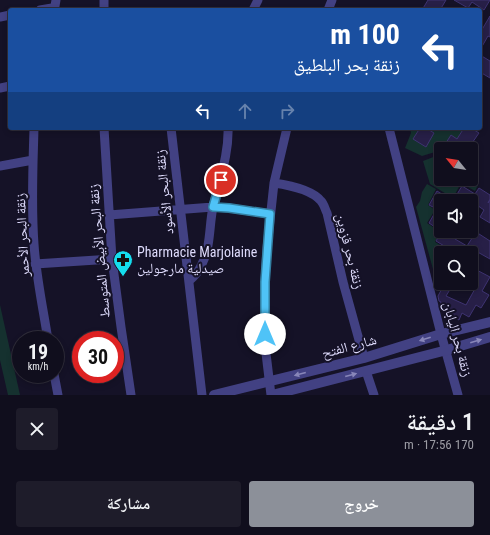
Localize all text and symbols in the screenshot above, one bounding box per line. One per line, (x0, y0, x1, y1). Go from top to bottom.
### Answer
text: 100 m (330, 18, 400, 51)
icon: left (414, 24, 466, 76)
text: زنقة بحر البلطيق (293, 54, 400, 75)
icon: left (192, 100, 214, 122)
icon: ahead (234, 100, 256, 122)
icon: right (276, 100, 298, 122)
north arrow (434, 142, 478, 186)
map controls (434, 142, 478, 290)
street label: زنقة البحر الأسود (152, 149, 177, 235)
pin (204, 163, 238, 197)
icon: arrive (210, 169, 232, 191)
street label: زنقة البحر الأبيض المتوسط (85, 183, 114, 319)
street label: زنقة البحر الأحمر (12, 193, 33, 278)
button: sound (434, 194, 478, 238)
street label: زنقة بحر قزوين (332, 212, 367, 291)
place label: Pharmacie Marjolaine صيدلية مارجولين (137, 244, 258, 277)
button: search (434, 246, 478, 290)
pharmacy icon: Pharmacie Marjolaine صيدلية مارجولين (112, 249, 134, 277)
street label: زنقة بحر اليابان (439, 300, 476, 378)
position arrow (244, 313, 286, 355)
speed limit sign: 30 (72, 331, 124, 383)
street label: شارع الفتح (320, 331, 379, 363)
one-way arrow (419, 336, 431, 342)
one-way arrow (471, 338, 483, 344)
text: 19 (28, 340, 48, 364)
text: km/h (28, 361, 48, 372)
one-way arrow (294, 371, 306, 377)
one-way arrow (345, 371, 357, 377)
button: close (16, 408, 58, 450)
text: 1 دقيقة (407, 408, 474, 436)
text: 170 m · 17:56 (404, 437, 474, 452)
button: مشاركة (16, 481, 241, 527)
button: خروج (249, 481, 474, 527)

